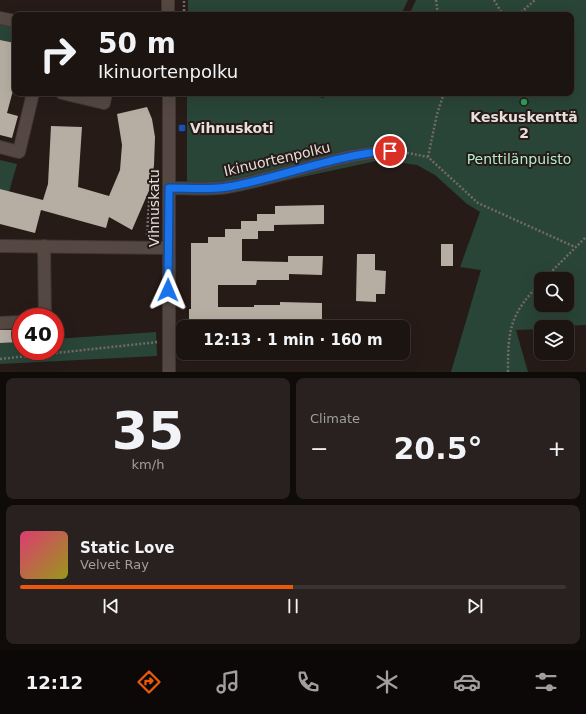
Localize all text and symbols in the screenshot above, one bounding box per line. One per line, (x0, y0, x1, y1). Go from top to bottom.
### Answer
text: 50 m (98, 27, 176, 60)
icon: right (32, 28, 84, 80)
text: Ikinuortenpolku (98, 61, 238, 82)
marker: Keskuskenttä 2 (519, 97, 529, 107)
place label: Keskuskenttä 2 (470, 109, 578, 141)
place label: Vihnuskoti (190, 120, 274, 136)
marker: Vihnuskoti (177, 123, 187, 133)
pin (373, 134, 407, 168)
street label: Ikinuortenpolku (222, 139, 332, 179)
icon: arrive (379, 140, 401, 162)
park label: Penttilänpuisto (467, 151, 571, 167)
street label: Vihnuskatu (146, 169, 162, 247)
position arrow (147, 269, 189, 311)
map controls (534, 272, 574, 360)
button: search (534, 272, 574, 312)
speed limit sign: 40 (12, 308, 64, 360)
button: layers (534, 320, 574, 360)
text: 12:13 · 1 min · 160 m (203, 331, 383, 349)
text: 35 (112, 401, 184, 461)
text: Climate (310, 411, 360, 426)
text: 20.5° (393, 431, 483, 466)
text: − (310, 436, 328, 461)
text: + (548, 436, 566, 461)
text: km/h (132, 457, 164, 472)
text: Static Love (80, 539, 174, 557)
text: Velvet Ray (80, 557, 149, 572)
icon: previous (100, 595, 122, 617)
icon: pause (282, 595, 304, 617)
icon: next (464, 595, 486, 617)
icon: directions (135, 668, 163, 696)
icon: music (214, 668, 242, 696)
icon: phone (294, 668, 322, 696)
icon: climate (373, 668, 401, 696)
icon: car (453, 668, 481, 696)
icon: filters (532, 668, 560, 696)
text: 12:12 (26, 672, 83, 693)

